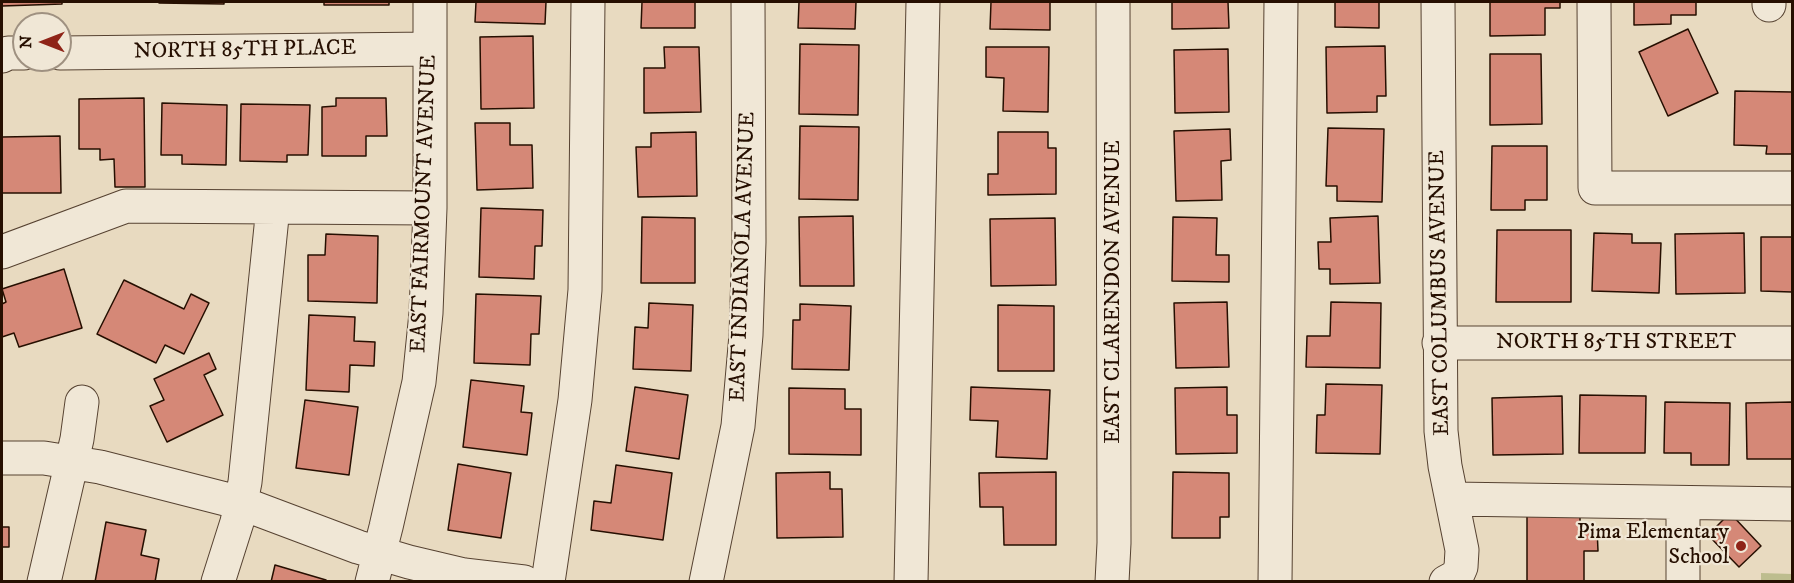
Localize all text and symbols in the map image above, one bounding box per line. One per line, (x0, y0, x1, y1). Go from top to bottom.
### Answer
north arrow (12, 12, 72, 72)
text: N (16, 35, 36, 49)
street label: NORTH 85TH PLACE (134, 36, 356, 66)
street label: EAST FAIRMOUNT AVENUE (407, 54, 443, 354)
street label: EAST INDIANOLA AVENUE (726, 111, 762, 403)
street label: EAST CLARENDON AVENUE (1101, 140, 1127, 444)
street label: EAST COLUMBUS AVENUE (1425, 150, 1457, 436)
street label: NORTH 85TH STREET (1496, 330, 1736, 356)
place label: Pima Elementary School (1577, 520, 1729, 572)
marker: Pima Elementary School (1734, 539, 1748, 553)

